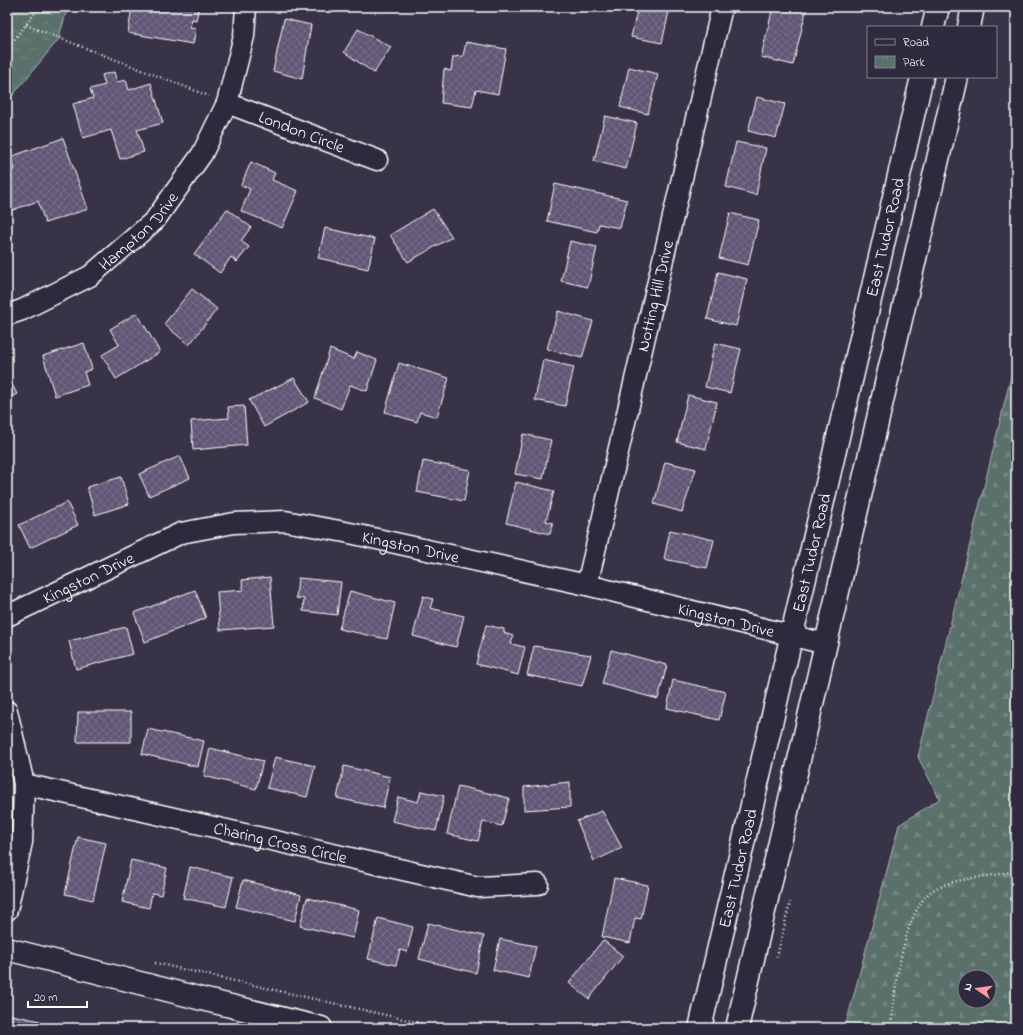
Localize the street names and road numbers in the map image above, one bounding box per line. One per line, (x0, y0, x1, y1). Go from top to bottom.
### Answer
street label: London Circle (255, 105, 348, 161)
street label: East Tudor Road (860, 175, 912, 300)
street label: Hampton Drive (93, 187, 185, 277)
street label: Notting Hill Drive (631, 238, 681, 354)
street label: East Tudor Road (786, 491, 838, 615)
street label: Kingston Drive (359, 525, 462, 571)
street label: Kingston Drive (39, 546, 139, 611)
street label: Kingston Drive (675, 597, 777, 645)
street label: East Tudor Road (713, 806, 765, 931)
street label: Charing Cross Circle (211, 816, 350, 871)

